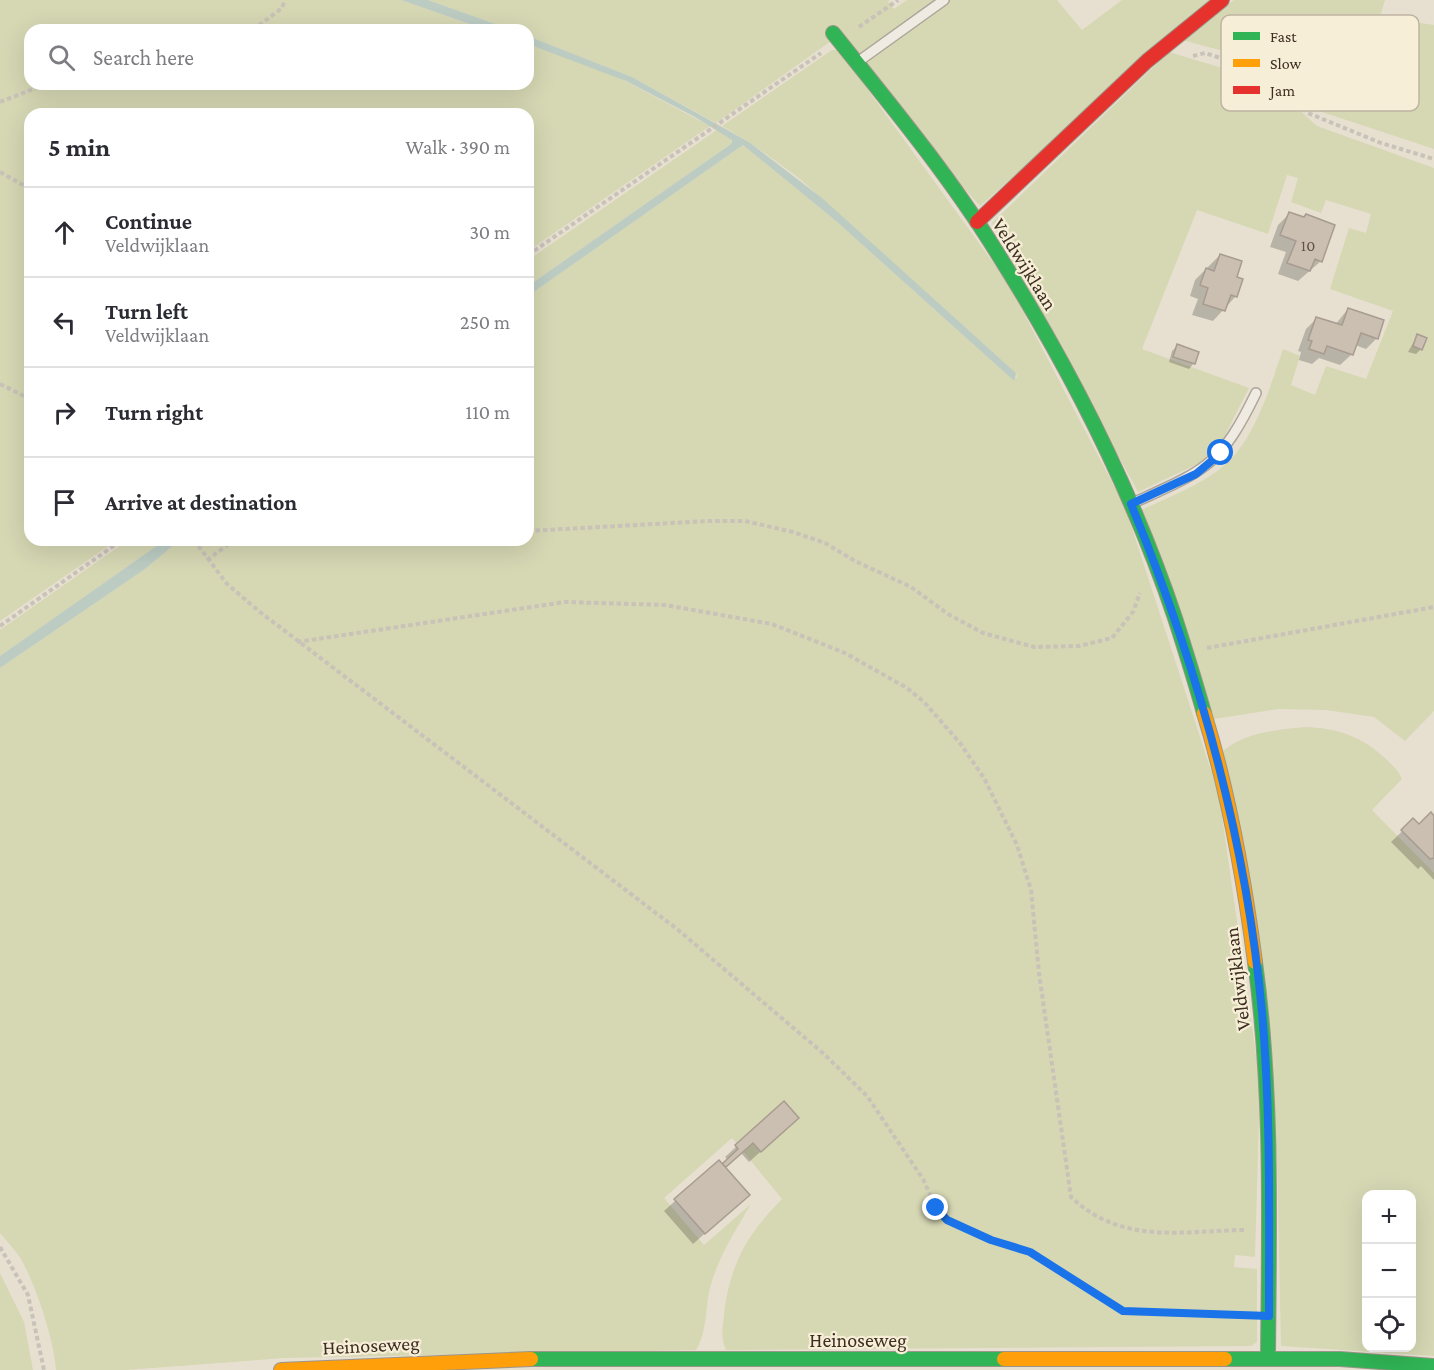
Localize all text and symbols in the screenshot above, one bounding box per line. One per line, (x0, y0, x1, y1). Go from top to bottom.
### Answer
legend (1221, 15, 1419, 111)
search box (24, 24, 534, 90)
text: Fast (1270, 28, 1297, 45)
icon: search (45, 41, 78, 74)
text: Search here (93, 45, 194, 70)
text: Slow (1270, 55, 1302, 72)
text: Jam (1268, 82, 1295, 100)
text: 5 min (48, 133, 110, 162)
text: Walk · 390 m (405, 136, 510, 158)
text: Continue (105, 209, 192, 234)
street label: Veldwijklaan (987, 214, 1062, 315)
icon: ahead (48, 216, 81, 249)
text: 30 m (469, 221, 510, 243)
text: Veldwijklaan (105, 234, 209, 256)
house number: 10 (1301, 237, 1315, 254)
text: Turn left (105, 299, 188, 324)
icon: left (48, 306, 81, 339)
text: 250 m (460, 311, 510, 333)
text: Veldwijklaan (105, 324, 209, 346)
icon: right (48, 396, 81, 429)
text: Turn right (105, 400, 203, 425)
text: 110 m (466, 401, 510, 423)
route start (1207, 439, 1233, 465)
icon: arrive (48, 486, 81, 519)
text: Arrive at destination (105, 490, 297, 515)
street label: Veldwijklaan (1220, 926, 1255, 1032)
map controls (1362, 1190, 1416, 1352)
button: + (1362, 1190, 1416, 1244)
route end (922, 1194, 948, 1220)
button: − (1362, 1244, 1416, 1298)
button: locate (1362, 1298, 1416, 1352)
street label: Heinoseweg (809, 1329, 907, 1352)
street label: Heinoseweg (322, 1331, 421, 1360)

